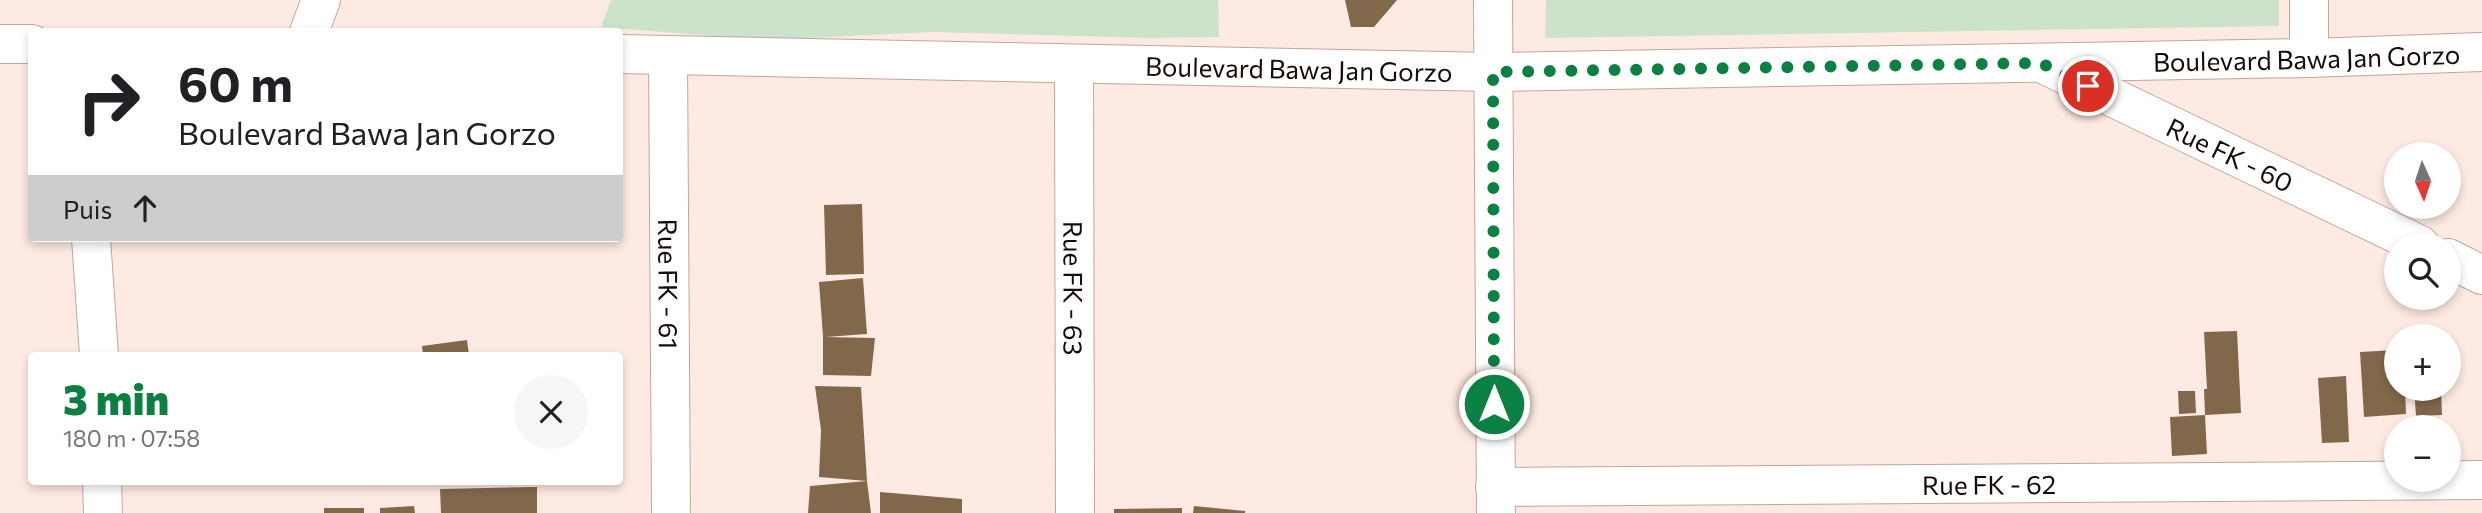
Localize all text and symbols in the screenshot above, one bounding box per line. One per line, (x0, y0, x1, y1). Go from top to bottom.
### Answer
street label: Boulevard Bawa Jan Gorzo (2153, 37, 2461, 76)
street label: Boulevard Bawa Jan Gorzo (1145, 49, 1453, 87)
text: 60 m (178, 52, 293, 112)
icon: right (63, 56, 154, 147)
pin (2058, 56, 2118, 116)
icon: arrive (2069, 67, 2107, 105)
street label: Rue FK - 60 (2162, 110, 2299, 197)
text: Boulevard Bawa Jan Gorzo (178, 112, 556, 152)
north arrow (2384, 142, 2460, 219)
map controls (2384, 142, 2461, 492)
icon: ahead (126, 189, 164, 227)
text: Puis (63, 193, 112, 224)
street label: Rue FK - 61 (654, 219, 685, 349)
street label: Rue FK - 63 (1059, 221, 1090, 355)
button: search (2384, 233, 2461, 310)
button: + (2384, 324, 2461, 401)
position arrow (1457, 367, 1531, 441)
text: 3 min (63, 372, 169, 424)
button: close (514, 375, 588, 449)
button: − (2384, 415, 2461, 492)
text: 180 m · 07:58 (63, 424, 200, 452)
street label: Rue FK - 62 (1922, 468, 2056, 499)

